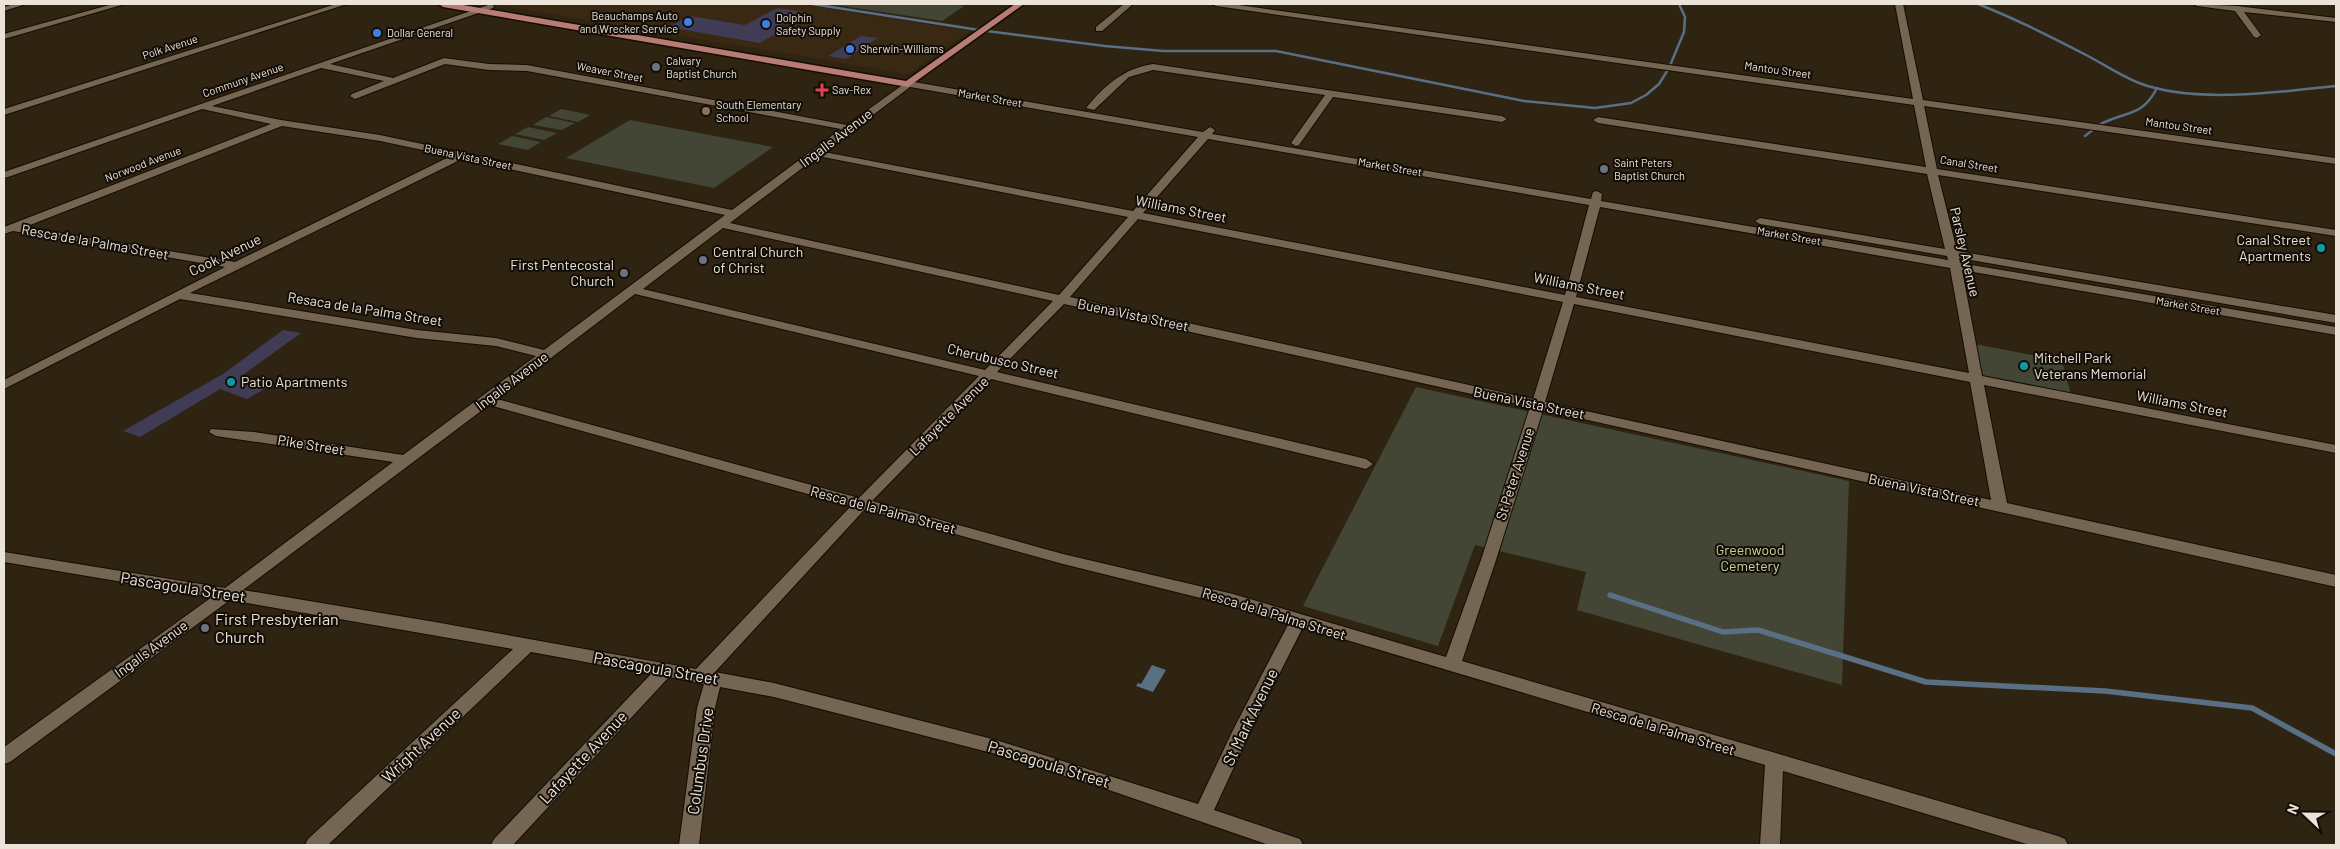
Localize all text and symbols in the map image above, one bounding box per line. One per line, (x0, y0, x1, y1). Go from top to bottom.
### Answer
place label: Beauchamps Auto and Wrecker Service (580, 9, 678, 35)
place label: Dolphin Safety Supply (776, 11, 841, 37)
marker: Beauchamps Auto and Wrecker Service (682, 16, 694, 28)
marker: Dolphin Safety Supply (760, 18, 772, 30)
place label: Dollar General (387, 26, 453, 39)
marker: Dollar General (371, 27, 383, 39)
street label: Polk Avenue (140, 31, 199, 62)
place label: Sherwin-Williams (860, 42, 944, 55)
marker: Sherwin-Williams (844, 43, 856, 55)
place label: Calvary Baptist Church (666, 54, 737, 80)
street label: Mantou Street (1744, 58, 1812, 81)
street label: Weaver Street (576, 59, 645, 84)
street label: Communy Avenue (201, 60, 285, 99)
marker: Calvary Baptist Church (650, 61, 662, 73)
place label: Sav-Rex (832, 83, 871, 96)
marker: Sav-Rex (816, 84, 828, 96)
street label: Market Street (957, 85, 1023, 110)
place label: South Elementary School (716, 98, 801, 124)
marker: South Elementary School (700, 105, 712, 117)
street label: Ingalls Avenue (796, 105, 875, 170)
street label: Mantou Street (2145, 114, 2213, 137)
street label: Buena Vista Street (423, 141, 513, 172)
street label: Norwood Avenue (103, 143, 183, 184)
street label: Canal Street (1939, 153, 1999, 175)
street label: Market Street (1357, 154, 1423, 179)
place label: Saint Peters Baptist Church (1614, 156, 1685, 182)
marker: Saint Peters Baptist Church (1598, 163, 1610, 175)
street label: Williams Street (1134, 191, 1228, 226)
street label: Parsley Avenue (1947, 205, 1984, 298)
street label: Resca de la Palma Street (20, 220, 170, 263)
street label: Market Street (1756, 223, 1822, 248)
street label: Cook Avenue (186, 230, 264, 279)
place label: Canal Street Apartments (2237, 231, 2311, 264)
marker: Canal Street Apartments (2315, 242, 2327, 254)
place label: Central Church of Christ (713, 243, 803, 276)
marker: Central Church of Christ (697, 254, 709, 266)
place label: First Pentecostal Church (510, 256, 614, 289)
marker: First Pentecostal Church (618, 267, 630, 279)
street label: Williams Street (1532, 268, 1626, 303)
street label: Resaca de la Palma Street (286, 288, 444, 329)
street label: Market Street (2155, 293, 2221, 318)
street label: Buena Vista Street (1076, 294, 1190, 335)
street label: Cherubusco Street (946, 339, 1060, 382)
street label: Ingalls Avenue (472, 348, 551, 413)
place label: Mitchell Park Veterans Memorial (2034, 349, 2146, 382)
marker: Mitchell Park Veterans Memorial (2018, 360, 2030, 372)
street label: Lafayette Avenue (905, 372, 992, 459)
place label: Patio Apartments (241, 373, 348, 390)
marker: Patio Apartments (225, 376, 237, 388)
street label: Buena Vista Street (1472, 382, 1586, 423)
street label: Williams Street (2135, 386, 2229, 421)
street label: St Peter Avenue (1492, 425, 1537, 522)
street label: Pike Street (277, 431, 346, 458)
street label: Buena Vista Street (1867, 469, 1981, 510)
street label: Resca de la Palma Street (809, 482, 957, 537)
park label: Greenwood Cemetery (1716, 541, 1784, 574)
street label: Pascagoula Street (119, 567, 247, 606)
street label: Resca de la Palma Street (1200, 584, 1348, 643)
place label: First Presbyterian Church (215, 609, 339, 646)
street label: Ingalls Avenue (111, 616, 191, 681)
marker: First Presbyterian Church (199, 622, 211, 634)
street label: Pascagoula Street (592, 647, 720, 688)
street label: St Mark Avenue (1218, 665, 1281, 769)
street label: Resca de la Palma Street (1589, 699, 1737, 758)
street label: Wright Avenue (377, 703, 464, 786)
street label: Lafayette Avenue (535, 706, 631, 807)
street label: Columbus Drive (683, 706, 716, 816)
street label: Pascagoula Street (986, 736, 1112, 791)
north arrow (2280, 789, 2330, 839)
text: N (2283, 801, 2302, 816)

